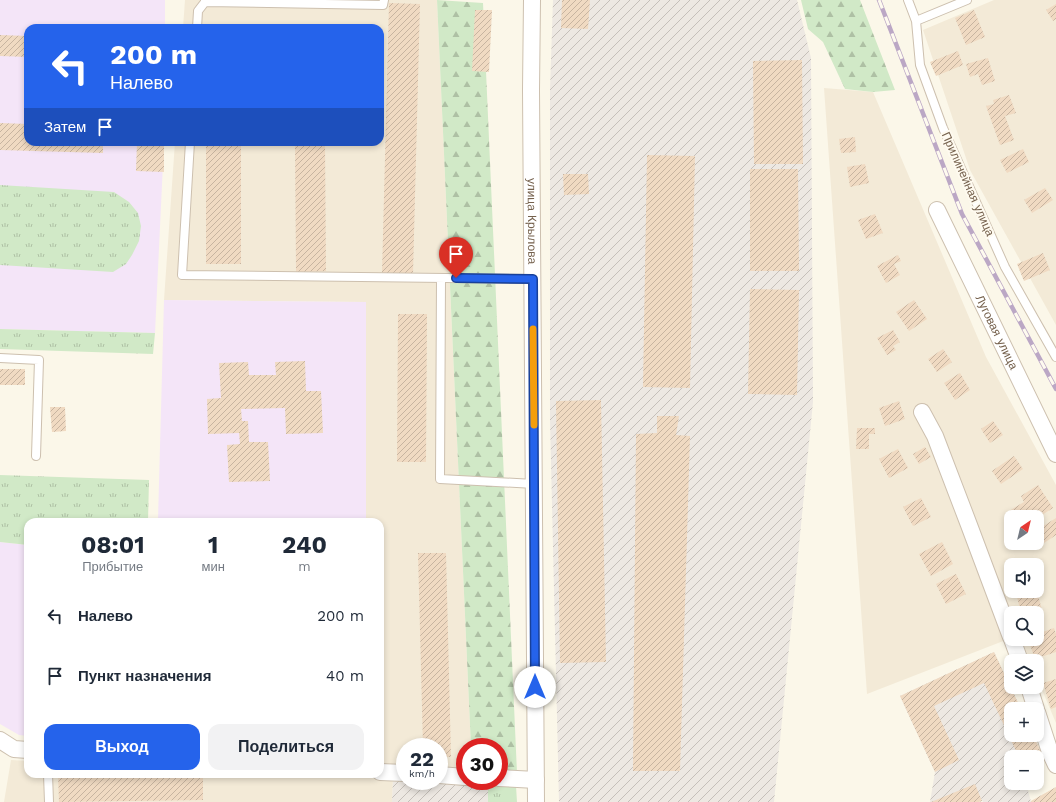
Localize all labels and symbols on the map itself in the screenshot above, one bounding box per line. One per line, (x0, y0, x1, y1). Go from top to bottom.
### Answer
street label: Прилинейная улица (939, 130, 997, 239)
street label: улица Крылова (525, 178, 539, 264)
pin (439, 237, 473, 278)
street label: Луговая улица (972, 293, 1021, 372)
north arrow (1004, 510, 1044, 550)
position arrow (514, 666, 556, 708)
speed limit sign: 30 (456, 738, 508, 790)

